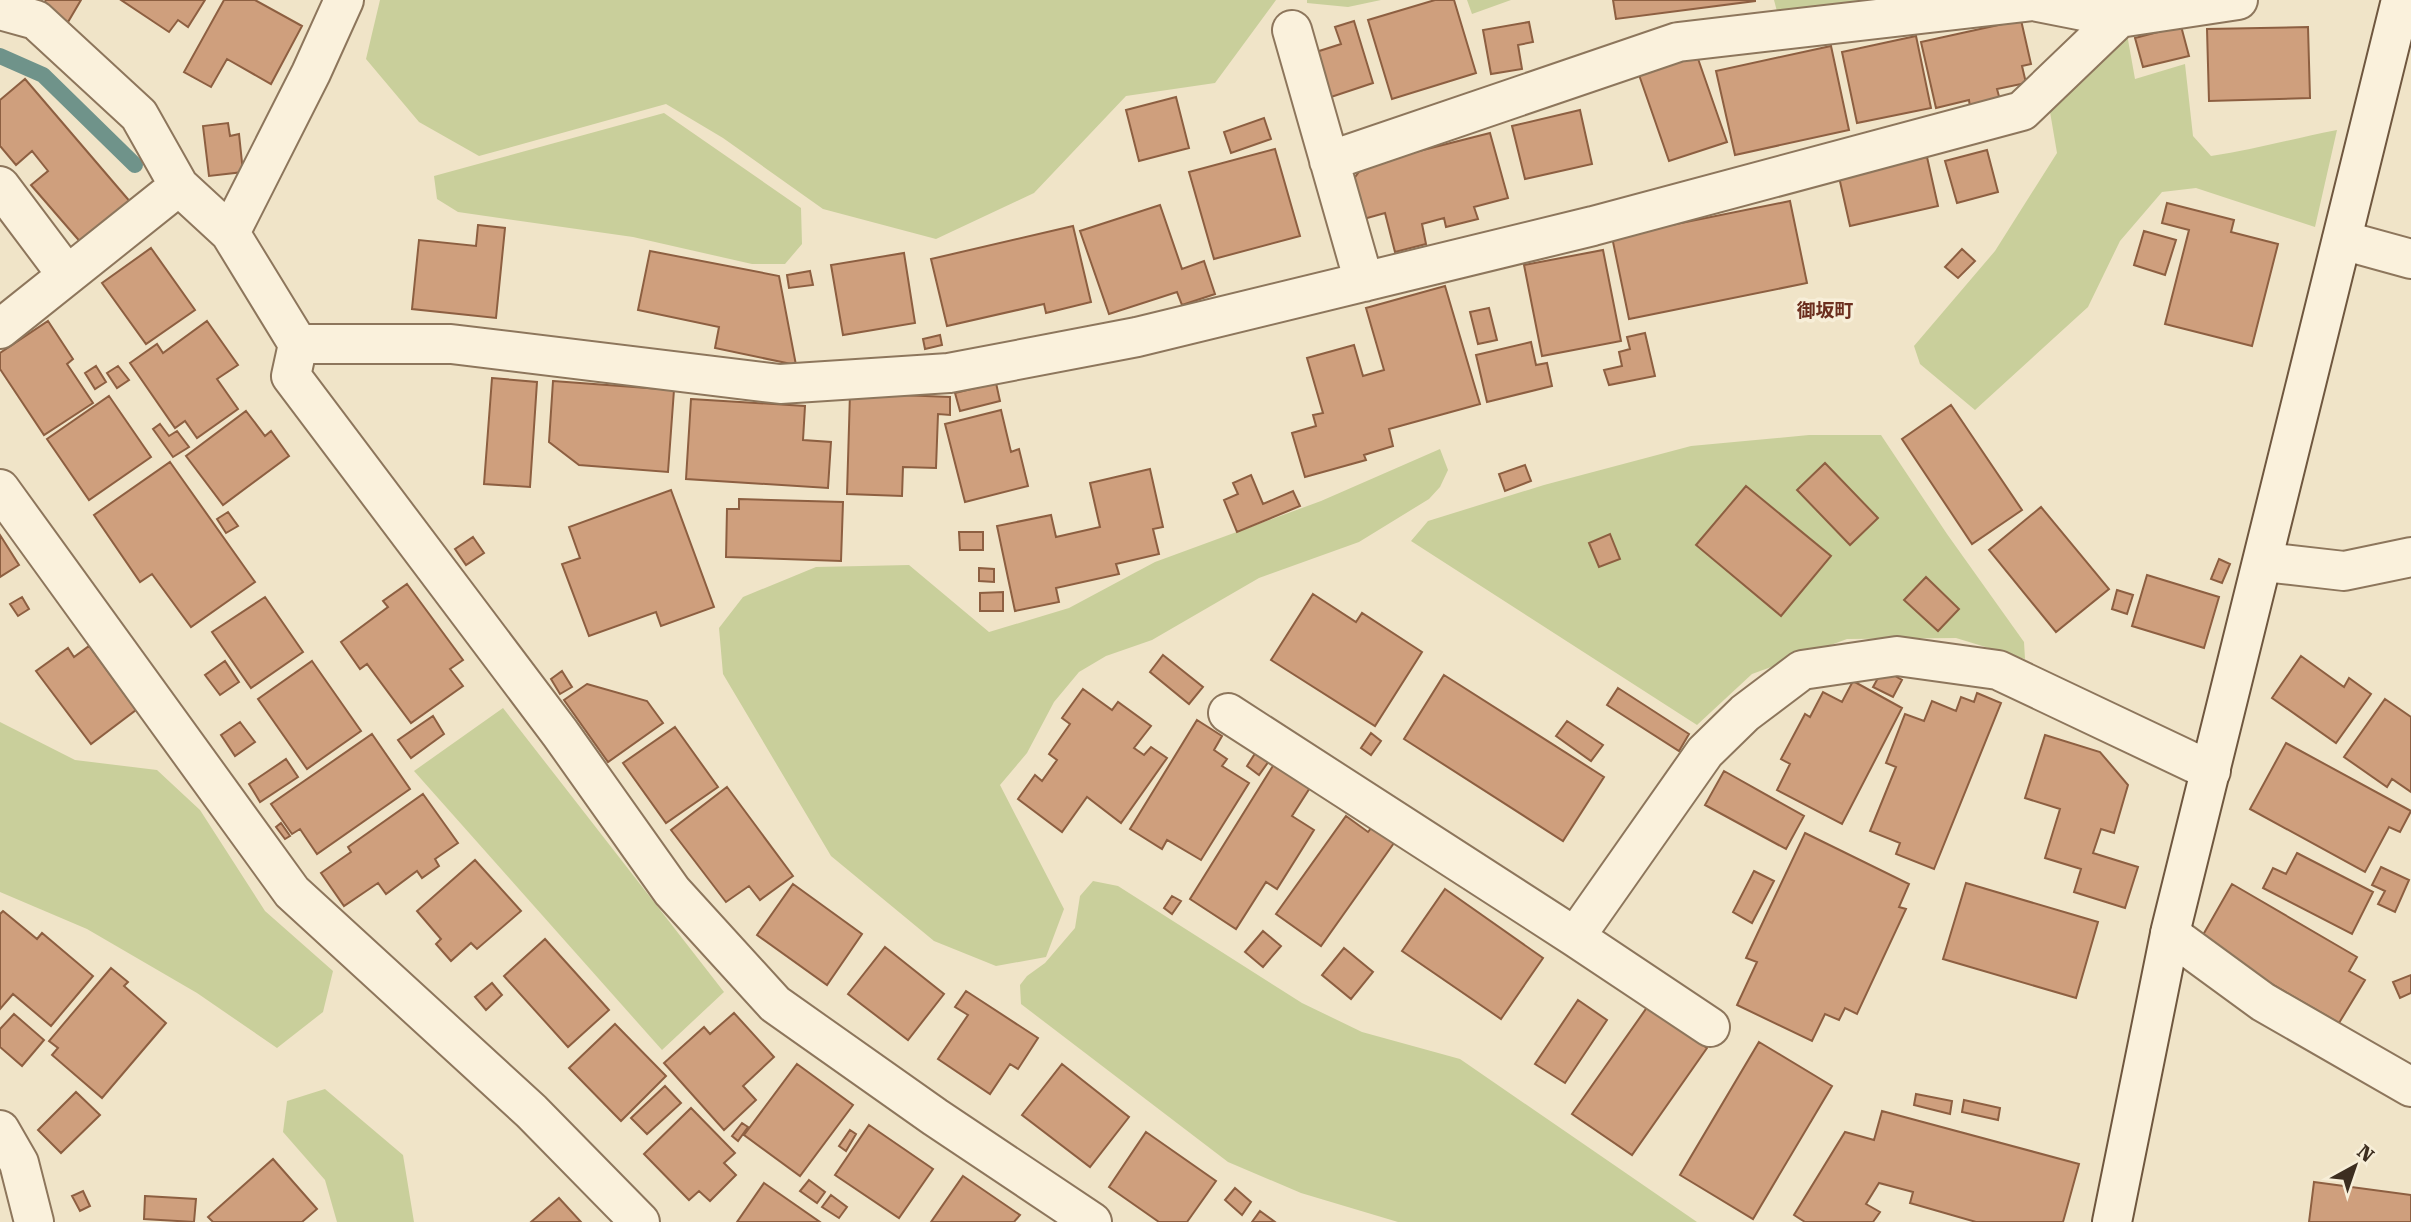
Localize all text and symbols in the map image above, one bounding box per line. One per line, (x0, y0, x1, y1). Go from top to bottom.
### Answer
district label: 御坂町 (1796, 299, 1854, 322)
north arrow (2320, 1131, 2390, 1201)
text: N (2353, 1140, 2379, 1167)

